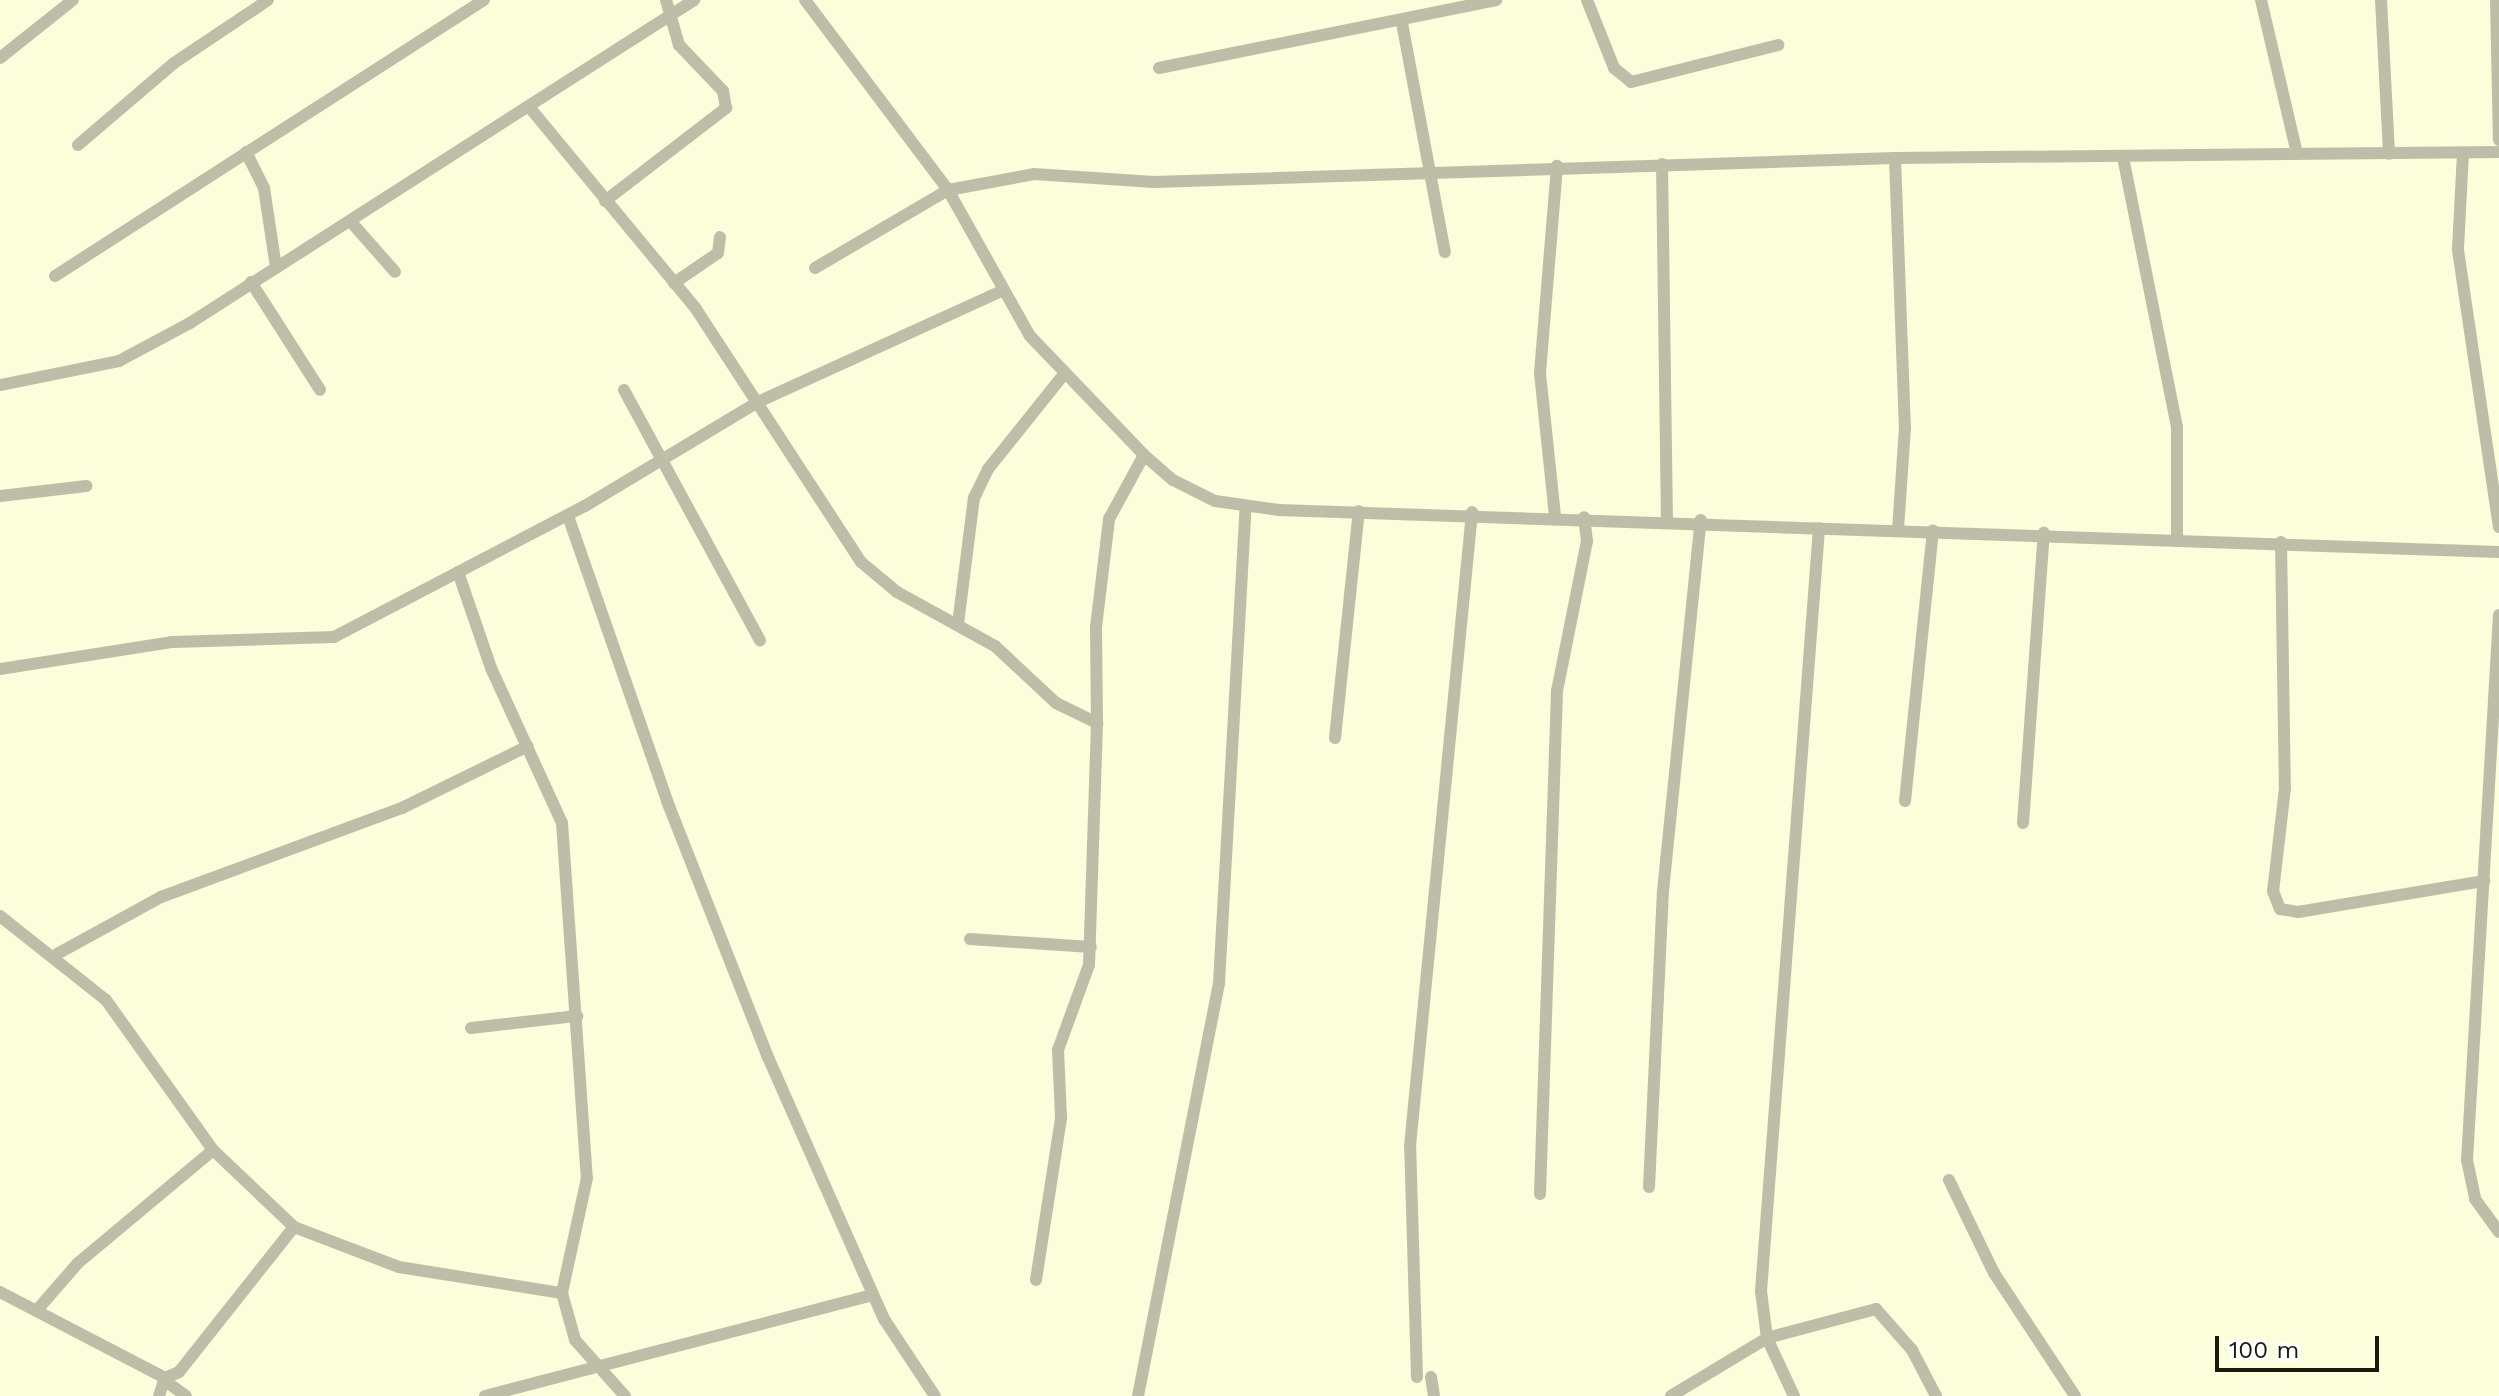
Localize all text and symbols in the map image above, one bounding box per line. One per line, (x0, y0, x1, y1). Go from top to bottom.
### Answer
scale bar (2219, 1320, 2383, 1370)
text: 100 m (2229, 1336, 2299, 1364)

